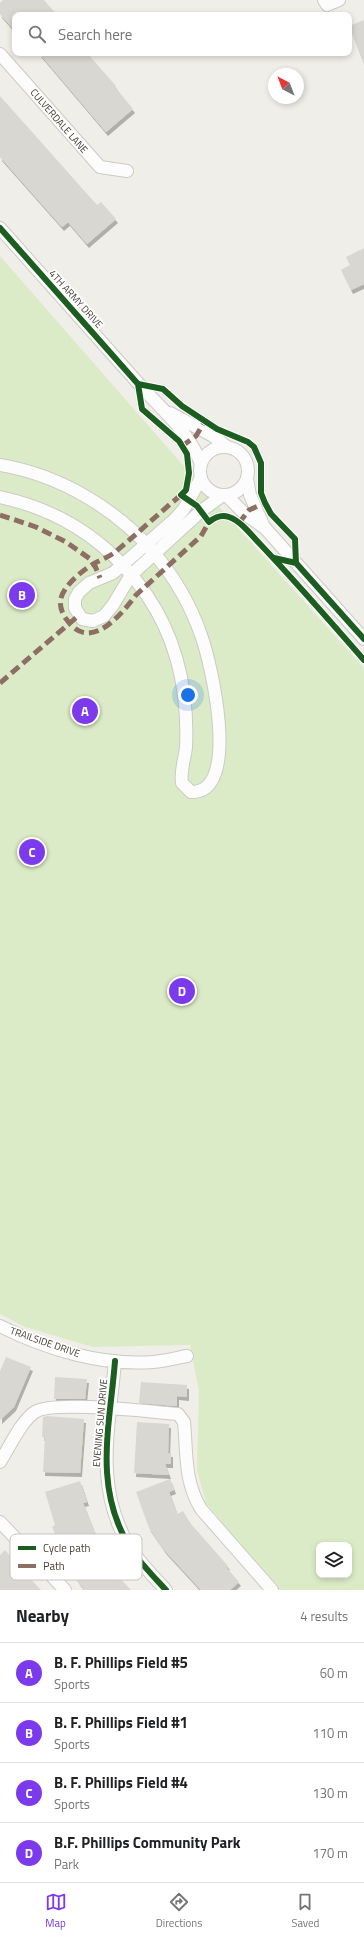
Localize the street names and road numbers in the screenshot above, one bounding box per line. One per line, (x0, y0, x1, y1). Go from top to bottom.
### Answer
street label: CULVERDALE LANE (27, 85, 92, 157)
street label: 4TH ARMY DRIVE (46, 266, 107, 332)
street label: TRAILSIDE DRIVE (8, 1323, 82, 1361)
street label: EVENING SUN DRIVE (89, 1378, 111, 1468)

